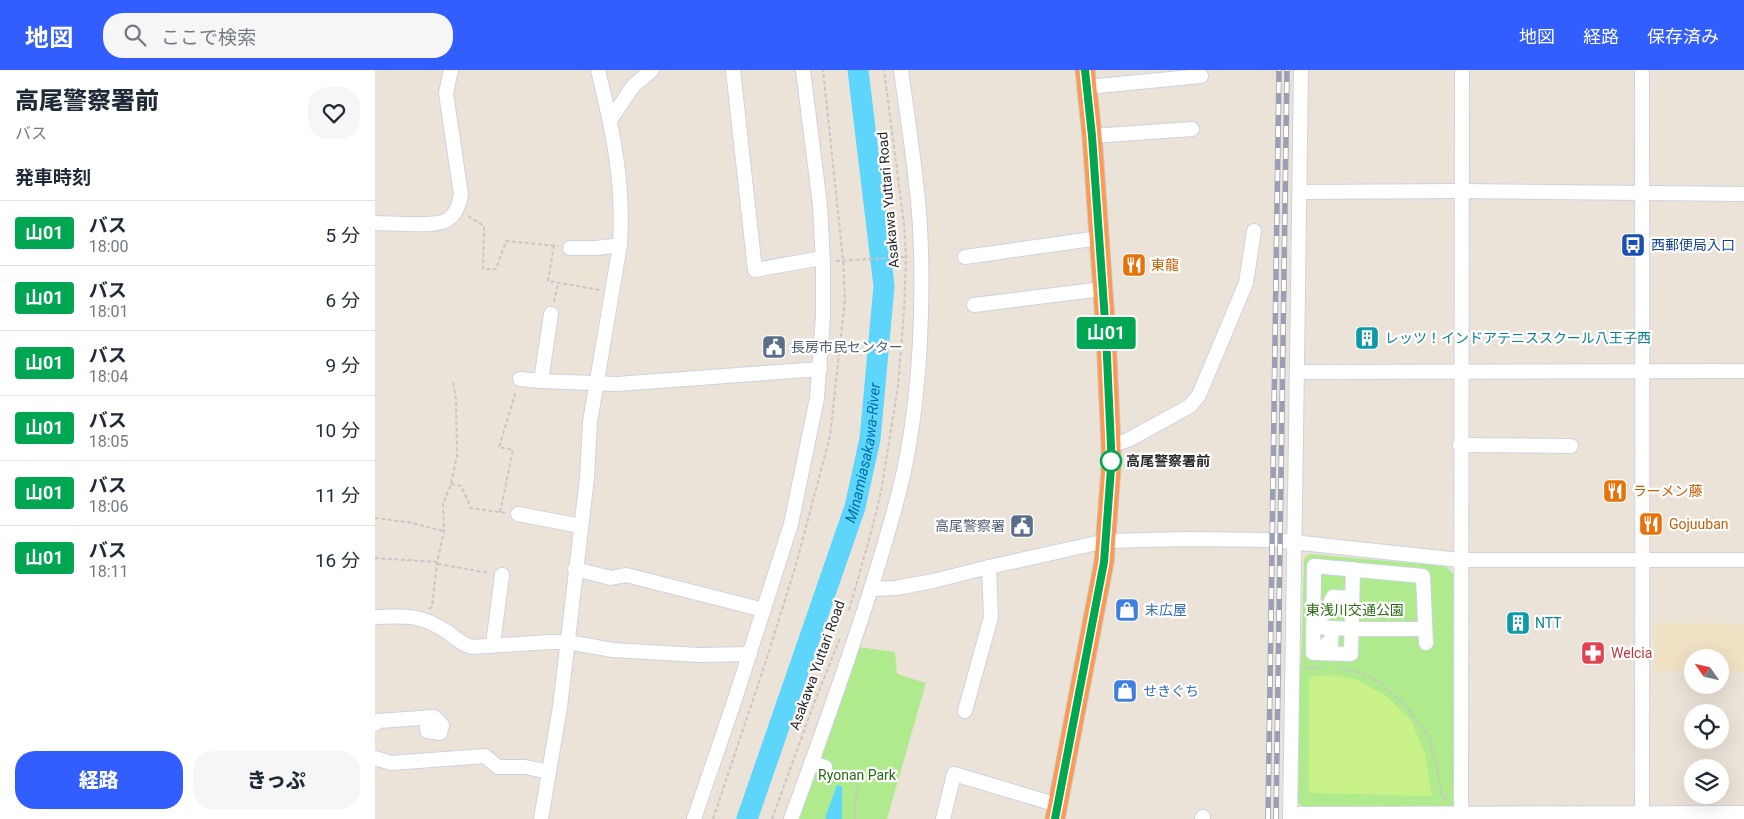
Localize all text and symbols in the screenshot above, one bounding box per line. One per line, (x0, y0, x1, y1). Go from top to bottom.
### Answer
search box (103, 13, 453, 58)
icon: search (121, 21, 149, 49)
text: 地図 (25, 24, 73, 52)
text: ここで検索 (161, 26, 256, 49)
text: 地図 (1519, 26, 1555, 47)
text: 経路 (1583, 26, 1619, 47)
text: 保存済み (1647, 26, 1719, 47)
text: 高尾警察署前 (15, 87, 159, 115)
button: heart (308, 87, 360, 139)
text: バス (15, 124, 47, 143)
street label: Asakawa Yuttari Road (874, 131, 902, 269)
text: 発車時刻 (15, 166, 91, 189)
text: バス (89, 214, 127, 237)
text: 山01 (25, 222, 64, 243)
text: 5 分 (326, 224, 360, 247)
bus stop icon: 西郵便局入口 (1620, 232, 1646, 258)
text: 18:00 (89, 237, 129, 256)
place label: 西郵便局入口 (1651, 237, 1735, 253)
restaurant icon: 東龍 (1121, 252, 1147, 278)
place label: 東龍 (1151, 257, 1179, 273)
text: バス (89, 279, 127, 302)
text: 山01 (25, 287, 64, 308)
text: 6 分 (326, 289, 360, 312)
text: 18:01 (89, 302, 129, 321)
line badge: 山01 (1077, 317, 1135, 349)
text: 山01 (1087, 322, 1125, 343)
building icon: レッツ！インドアテニススクール八王子西 (1354, 325, 1380, 351)
place label: レッツ！インドアテニススクール八王子西 (1385, 330, 1651, 346)
public building icon: 長房市民センター (761, 334, 787, 360)
place label: 長房市民センター (791, 339, 903, 355)
text: バス (89, 344, 127, 367)
text: 山01 (25, 352, 64, 373)
text: 9 分 (326, 354, 360, 377)
text: 18:04 (89, 367, 129, 386)
water label: Minamiasakawa-River (841, 381, 884, 525)
text: バス (89, 409, 127, 432)
text: 山01 (25, 417, 64, 438)
text: 10 分 (315, 419, 360, 442)
text: 18:05 (89, 432, 129, 451)
marker: 高尾警察署前 (1100, 450, 1122, 472)
place label: 高尾警察署前 (1126, 453, 1210, 469)
text: バス (89, 474, 127, 497)
restaurant icon: ラーメン藤 (1602, 478, 1628, 504)
text: 山01 (25, 482, 64, 503)
place label: ラーメン藤 (1633, 483, 1702, 499)
text: 11 分 (315, 484, 360, 507)
text: 18:06 (89, 497, 129, 516)
restaurant icon: Gojuuban (1638, 511, 1664, 537)
public building icon: 高尾警察署 (1009, 513, 1035, 539)
place label: Gojuuban (1669, 516, 1729, 532)
place label: 高尾警察署 (935, 518, 1005, 534)
text: バス (89, 539, 127, 562)
text: 山01 (25, 547, 64, 568)
text: 16 分 (315, 549, 360, 572)
text: 18:11 (89, 562, 129, 581)
shop icon: 末広屋 (1114, 597, 1140, 623)
street label: Asakawa Yuttari Road (786, 598, 848, 732)
place label: 末広屋 (1145, 602, 1187, 618)
park label: 東浅川交通公園 (1306, 602, 1404, 618)
building icon: NTT (1505, 610, 1531, 636)
place label: NTT (1535, 615, 1562, 631)
pharmacy icon: Welcia (1580, 640, 1606, 666)
place label: Welcia (1611, 645, 1652, 661)
north arrow (1684, 649, 1729, 694)
map controls (1684, 649, 1729, 804)
shop icon: せきぐち (1112, 678, 1138, 704)
place label: せきぐち (1143, 683, 1199, 699)
button: locate (1684, 704, 1729, 749)
button: 経路 (15, 751, 183, 809)
button: きっぷ (193, 751, 360, 809)
button: layers (1684, 759, 1729, 804)
park label: Ryonan Park (818, 767, 897, 783)

